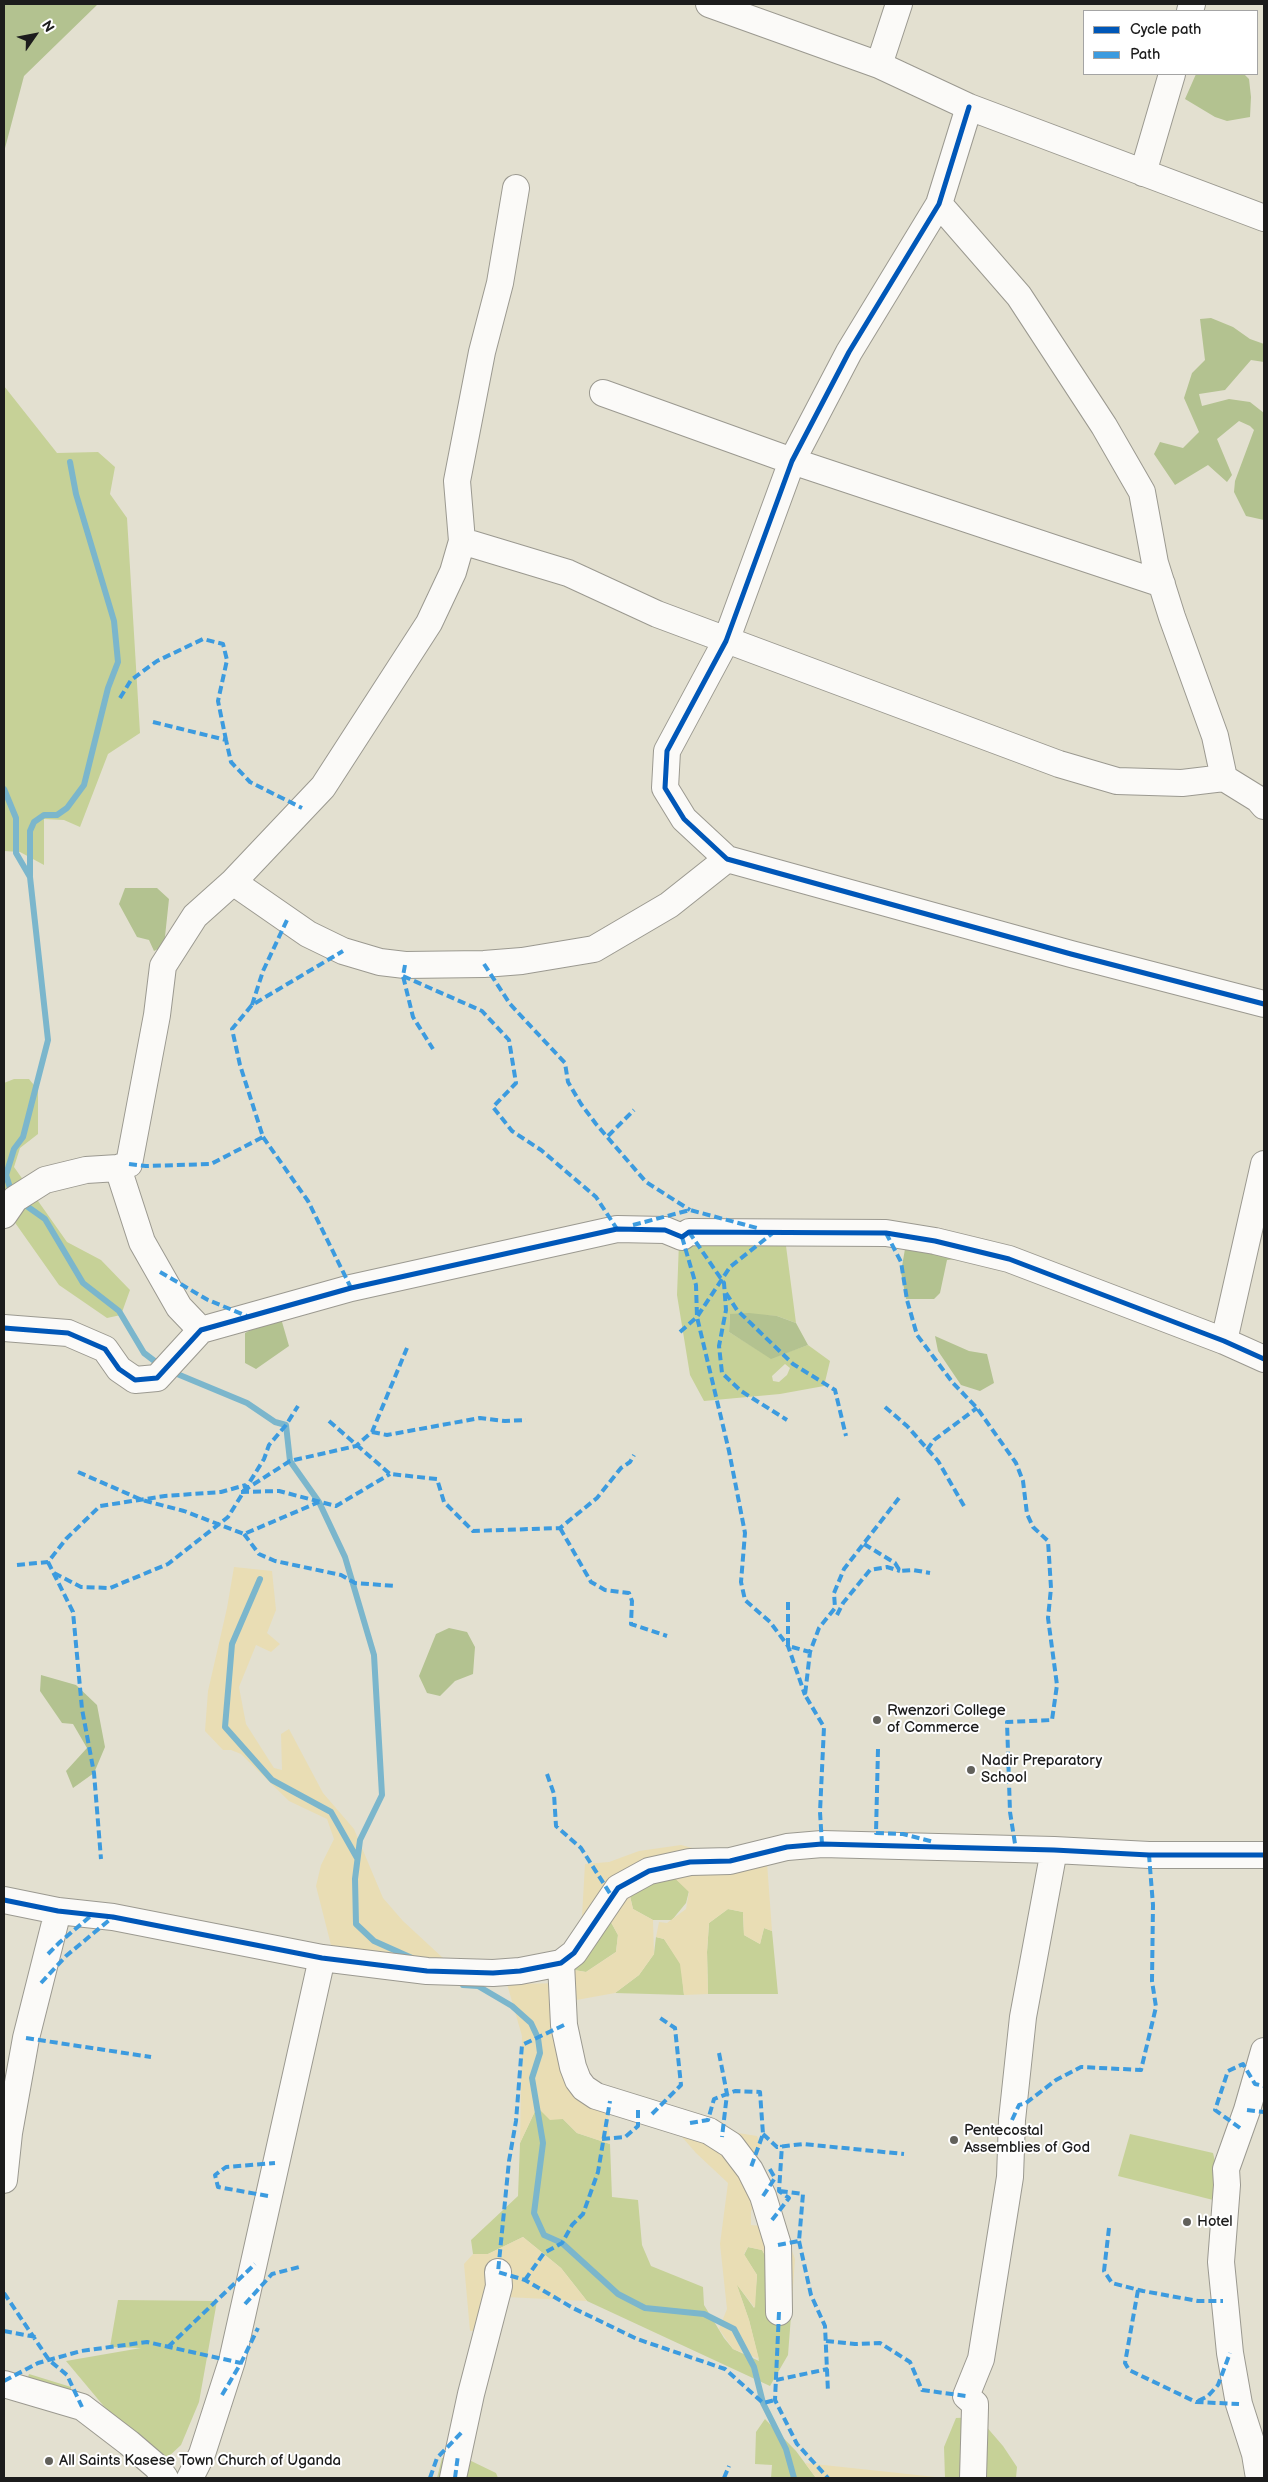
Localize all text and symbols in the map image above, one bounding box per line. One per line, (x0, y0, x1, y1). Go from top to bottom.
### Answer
north arrow (10, 10, 60, 60)
legend (1083, 10, 1258, 75)
text: N (38, 18, 58, 36)
text: Cycle path (1130, 20, 1201, 39)
text: Path (1130, 45, 1160, 64)
place label: Rwenzori College of Commerce (887, 1702, 1006, 1737)
marker: Rwenzori College of Commerce (871, 1714, 883, 1726)
place label: Nadir Preparatory School (981, 1752, 1102, 1787)
marker: Nadir Preparatory School (965, 1764, 977, 1776)
place label: Pentecostal Assemblies of God (964, 2122, 1090, 2157)
marker: Pentecostal Assemblies of God (948, 2134, 960, 2146)
place label: Hotel (1197, 2213, 1233, 2231)
marker: Hotel (1181, 2216, 1193, 2228)
place label: All Saints Kasese Town Church of Uganda (59, 2452, 341, 2470)
marker: All Saints Kasese Town Church of Uganda (43, 2455, 55, 2467)

